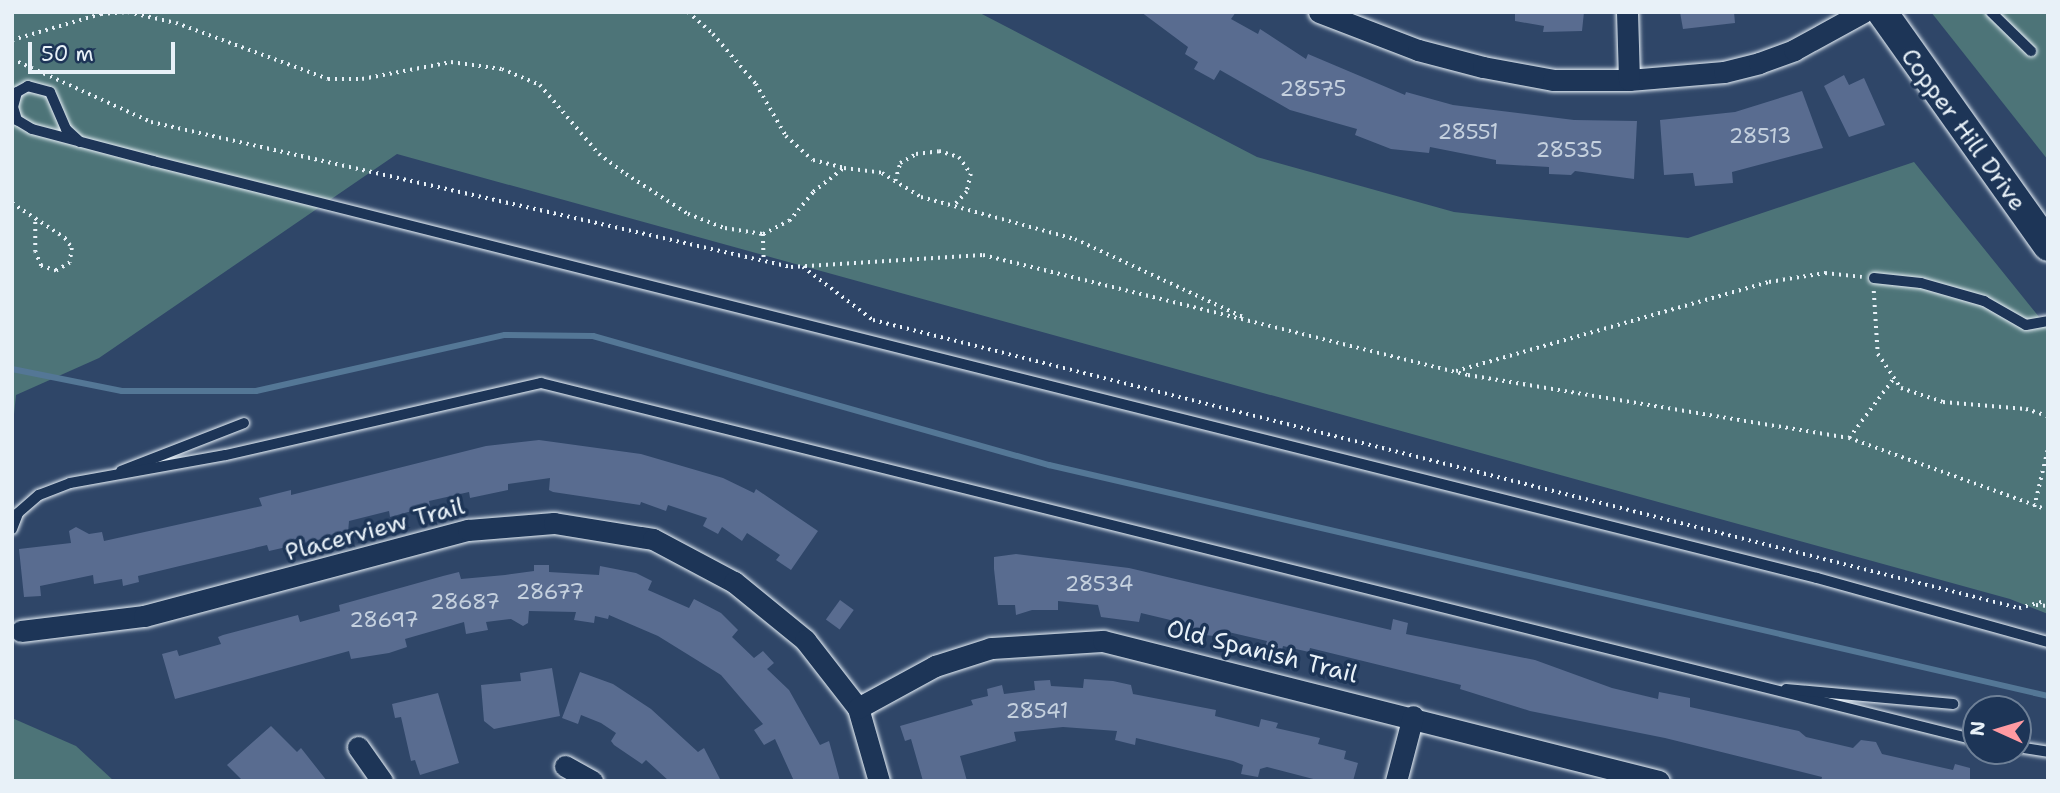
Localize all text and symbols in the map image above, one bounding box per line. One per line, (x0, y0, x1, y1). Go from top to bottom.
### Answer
scale bar (32, 28, 178, 72)
text: 50 m (41, 40, 94, 68)
street label: Copper Hill Drive (1894, 43, 2032, 217)
house number: 28575 (1280, 76, 1346, 102)
house number: 28551 (1437, 119, 1499, 145)
house number: 28513 (1729, 123, 1791, 149)
house number: 28535 (1535, 137, 1603, 163)
street label: Placerview Trail (282, 492, 468, 568)
house number: 28534 (1065, 571, 1133, 597)
house number: 28677 (516, 579, 584, 605)
house number: 28687 (430, 589, 500, 615)
house number: 28697 (349, 607, 419, 633)
street label: Old Spanish Trail (1164, 614, 1360, 690)
north arrow (1962, 695, 2032, 765)
house number: 28541 (1005, 698, 1069, 724)
text: N (1965, 720, 1991, 737)

